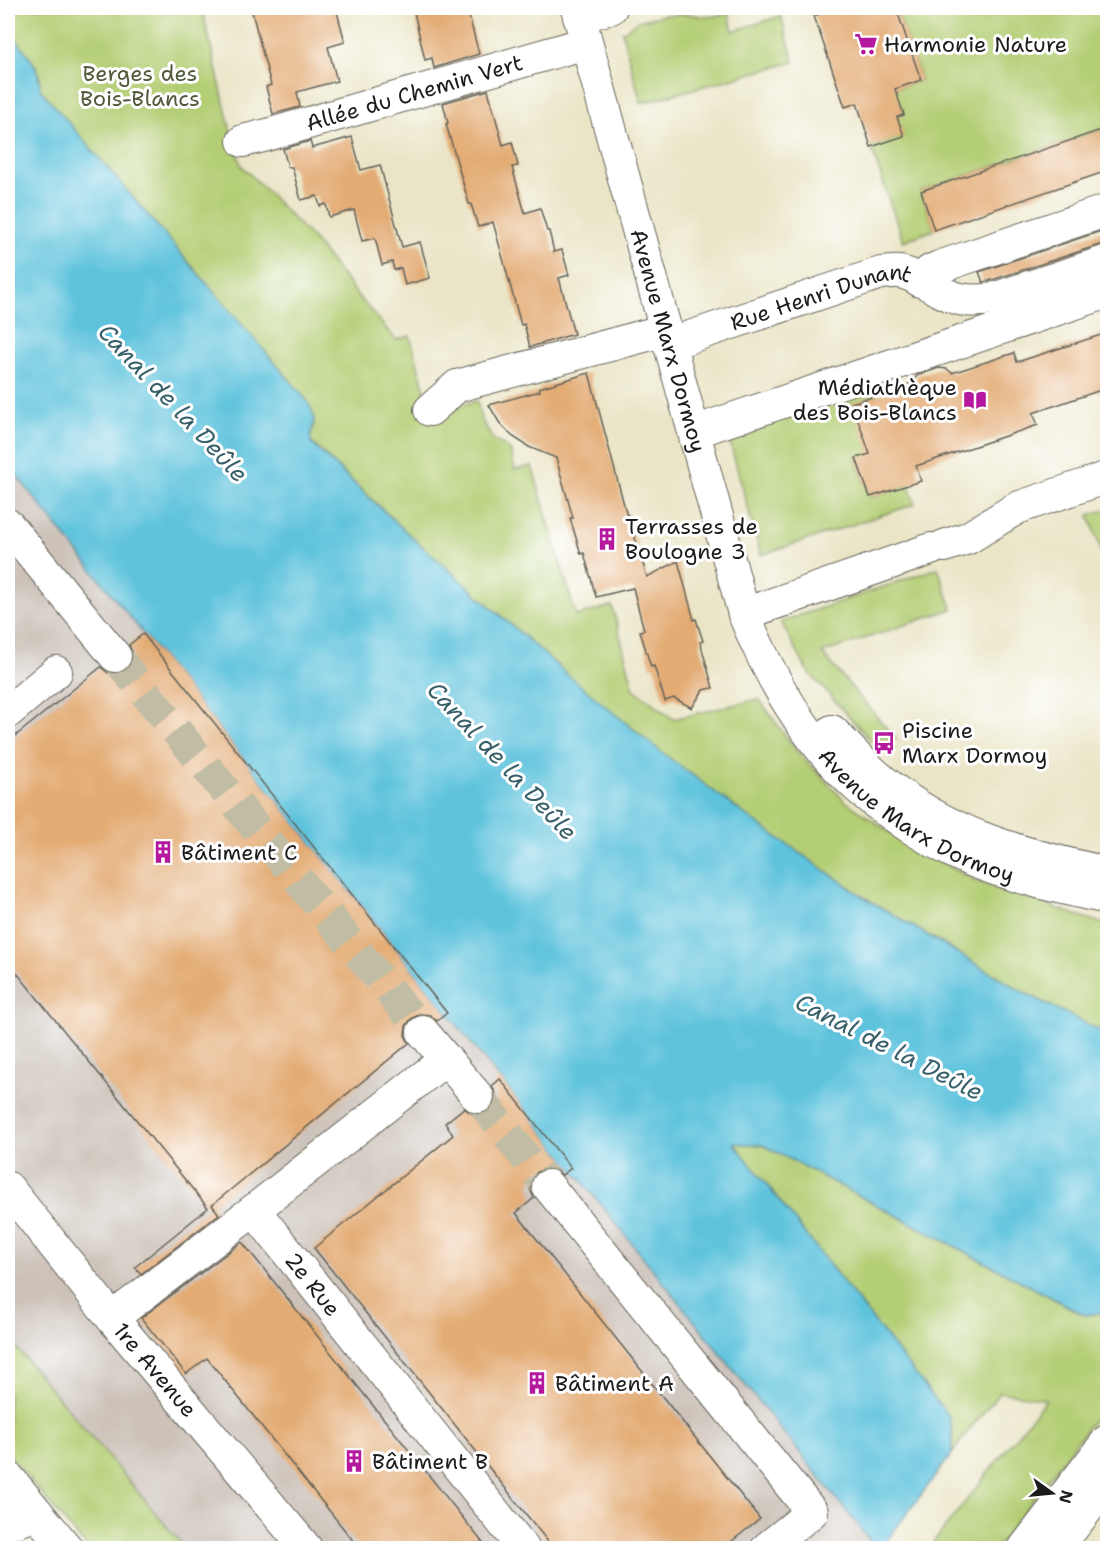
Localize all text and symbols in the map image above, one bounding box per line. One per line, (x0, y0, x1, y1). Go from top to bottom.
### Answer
place label: Harmonie Nature (884, 30, 1067, 59)
supermarket icon: Harmonie Nature (853, 31, 879, 57)
street label: Allée du Chemin Vert (303, 48, 526, 138)
park label: Berges des Bois-Blancs (80, 59, 200, 113)
street label: Avenue Marx Dormoy (624, 226, 713, 456)
street label: Rue Henri Dunant (727, 258, 916, 337)
water label: Canal de la Deûle (91, 317, 255, 489)
place label: Médiathèque des Bois-Blancs (793, 373, 957, 427)
library icon: Médiathèque des Bois-Blancs (962, 387, 988, 413)
place label: Terrasses de Boulogne 3 (625, 512, 758, 566)
building icon: Terrasses de Boulogne 3 (594, 526, 620, 552)
water label: Canal de la Deûle (420, 675, 584, 847)
place label: Piscine Marx Dormoy (902, 716, 1048, 770)
bus stop icon: Piscine Marx Dormoy (871, 730, 897, 756)
street label: Avenue Marx Dormoy (812, 742, 1018, 889)
place label: Bâtiment C (181, 838, 298, 867)
building icon: Bâtiment C (150, 839, 176, 865)
water label: Canal de la Deûle (790, 986, 988, 1108)
street label: 2e Rue (278, 1246, 347, 1322)
street label: 1re Avenue (107, 1317, 203, 1423)
place label: Bâtiment A (555, 1369, 674, 1398)
building icon: Bâtiment A (524, 1370, 550, 1396)
place label: Bâtiment B (372, 1447, 488, 1476)
building icon: Bâtiment B (341, 1448, 367, 1474)
north arrow (1022, 1463, 1082, 1523)
text: N (1054, 1488, 1078, 1506)

